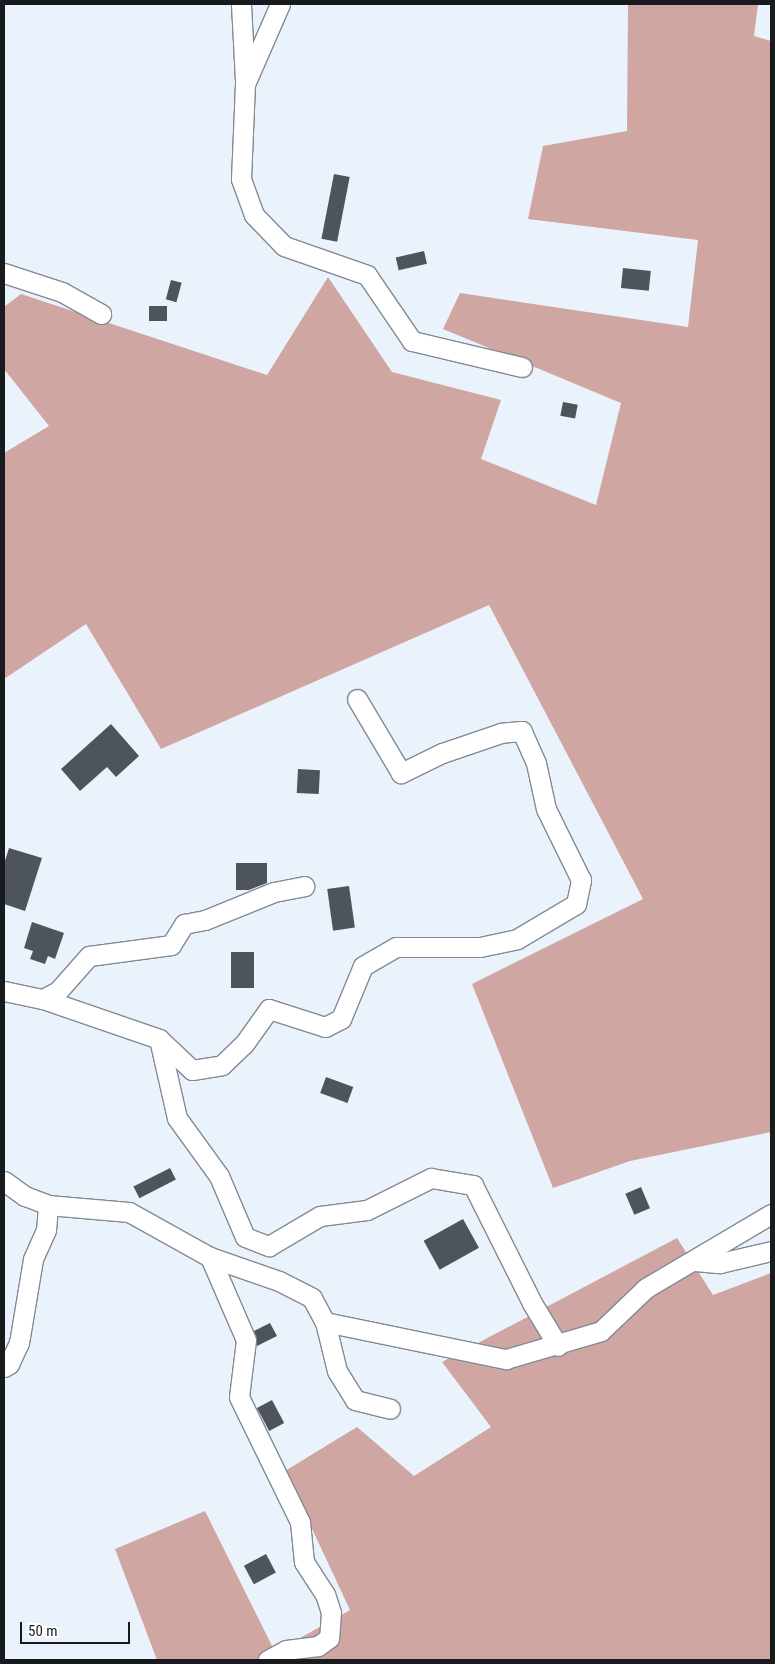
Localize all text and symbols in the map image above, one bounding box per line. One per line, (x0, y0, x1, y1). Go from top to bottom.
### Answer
scale bar (22, 1612, 132, 1644)
text: 50 m (28, 1622, 58, 1640)

